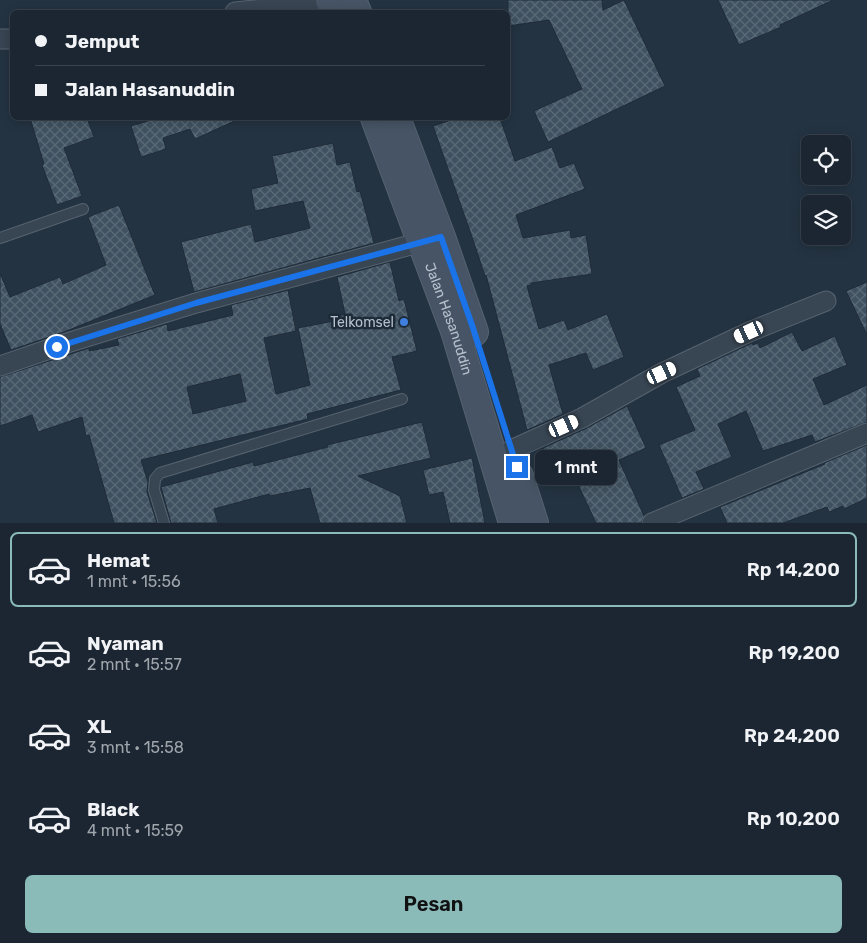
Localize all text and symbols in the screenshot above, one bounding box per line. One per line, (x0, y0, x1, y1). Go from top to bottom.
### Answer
text: Jemput (65, 30, 139, 53)
text: Jalan Hasanuddin (65, 78, 235, 101)
map controls (801, 135, 851, 245)
button: locate (801, 135, 851, 185)
button: layers (801, 195, 851, 245)
street label: Jalan Hasanuddin (422, 260, 476, 377)
place label: Telkomsel (330, 314, 394, 331)
marker: Telkomsel (398, 316, 410, 328)
car (732, 319, 765, 345)
route start (46, 336, 68, 358)
car (645, 360, 678, 386)
car (547, 413, 580, 439)
callout: 1 mnt (534, 450, 617, 484)
route end (506, 456, 528, 478)
text: 1 mnt (555, 458, 597, 477)
icon: car (27, 547, 72, 592)
text: Hemat (87, 549, 150, 572)
text: Rp 14,200 (747, 558, 840, 581)
text: 1 mnt · 15:56 (87, 572, 181, 591)
icon: car (27, 630, 72, 675)
text: Nyaman (87, 632, 164, 655)
text: Rp 19,200 (748, 641, 840, 664)
text: 2 mnt · 15:57 (87, 655, 182, 674)
icon: car (27, 713, 72, 758)
text: XL (87, 715, 111, 738)
text: Rp 24,200 (744, 724, 840, 747)
text: 3 mnt · 15:58 (87, 738, 184, 757)
icon: car (27, 796, 72, 841)
text: Black (87, 798, 139, 821)
text: Rp 10,200 (747, 807, 840, 830)
text: 4 mnt · 15:59 (87, 821, 183, 840)
button: Pesan (25, 875, 842, 933)

